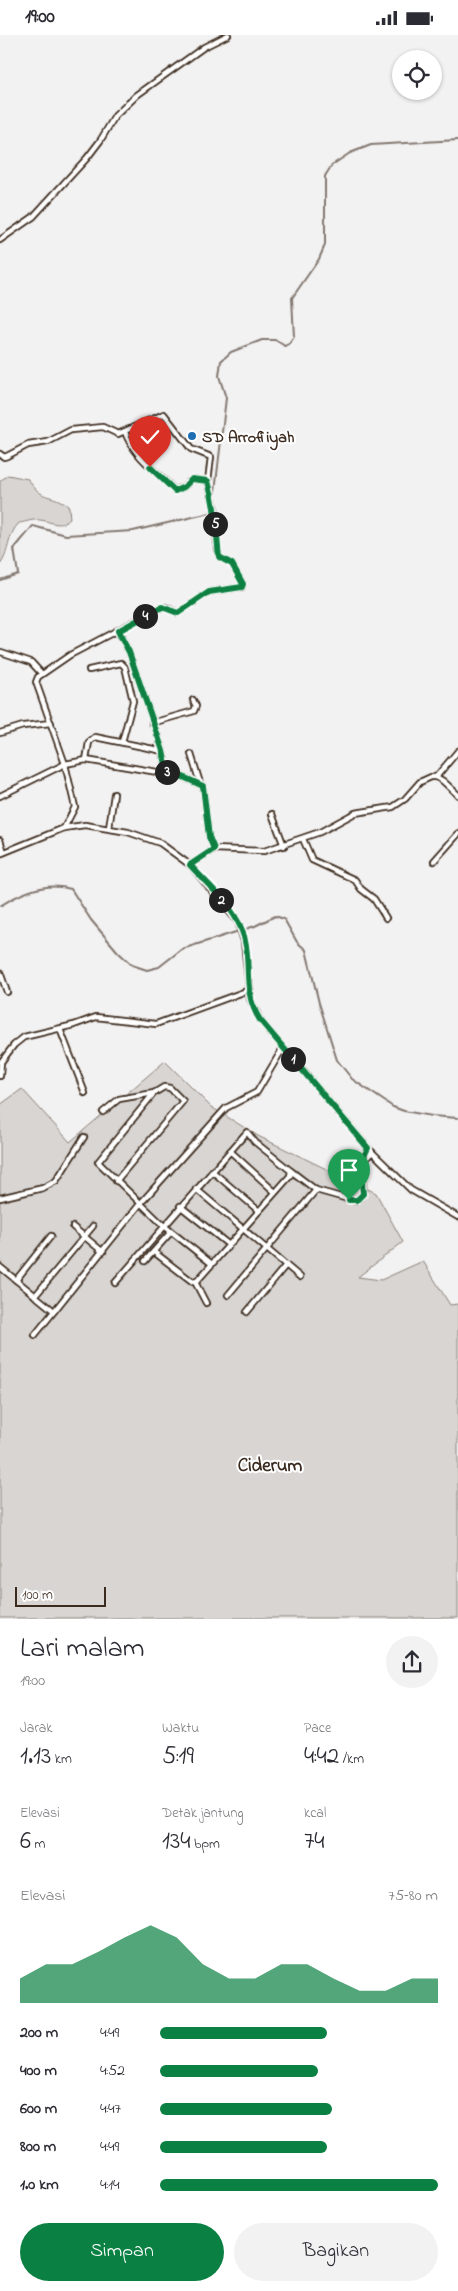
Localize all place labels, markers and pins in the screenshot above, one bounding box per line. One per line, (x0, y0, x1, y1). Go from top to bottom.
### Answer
pin (129, 416, 171, 467)
place label: SD Arrofiiyah (202, 426, 295, 451)
marker: SD Arrofiiyah (186, 430, 198, 442)
pin: 5 (202, 511, 228, 537)
pin: 4 (132, 603, 158, 629)
pin: 3 (154, 759, 180, 785)
pin: 2 (208, 887, 234, 913)
pin: 1 (280, 1047, 306, 1071)
pin (328, 1149, 370, 1200)

